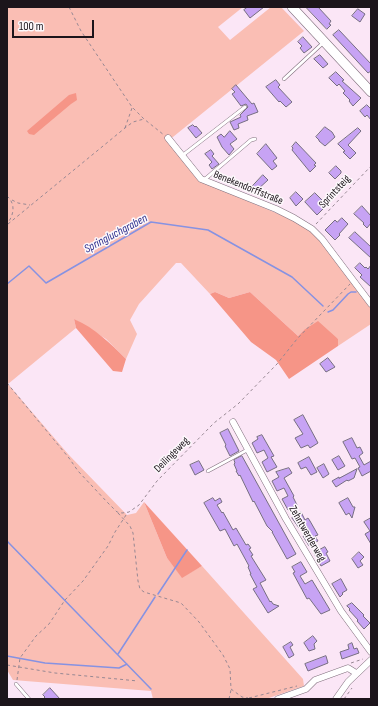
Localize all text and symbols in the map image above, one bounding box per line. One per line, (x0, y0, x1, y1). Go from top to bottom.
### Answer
scale bar (14, 12, 96, 38)
text: 100 m (19, 19, 44, 34)
street label: Benekendorffstraße (211, 168, 285, 208)
street label: Sprintsteig (316, 173, 354, 211)
water label: Springluchgraben (82, 211, 150, 257)
street label: Deilingeweg (152, 435, 192, 475)
street label: Zehntwerderweg (286, 504, 328, 564)

